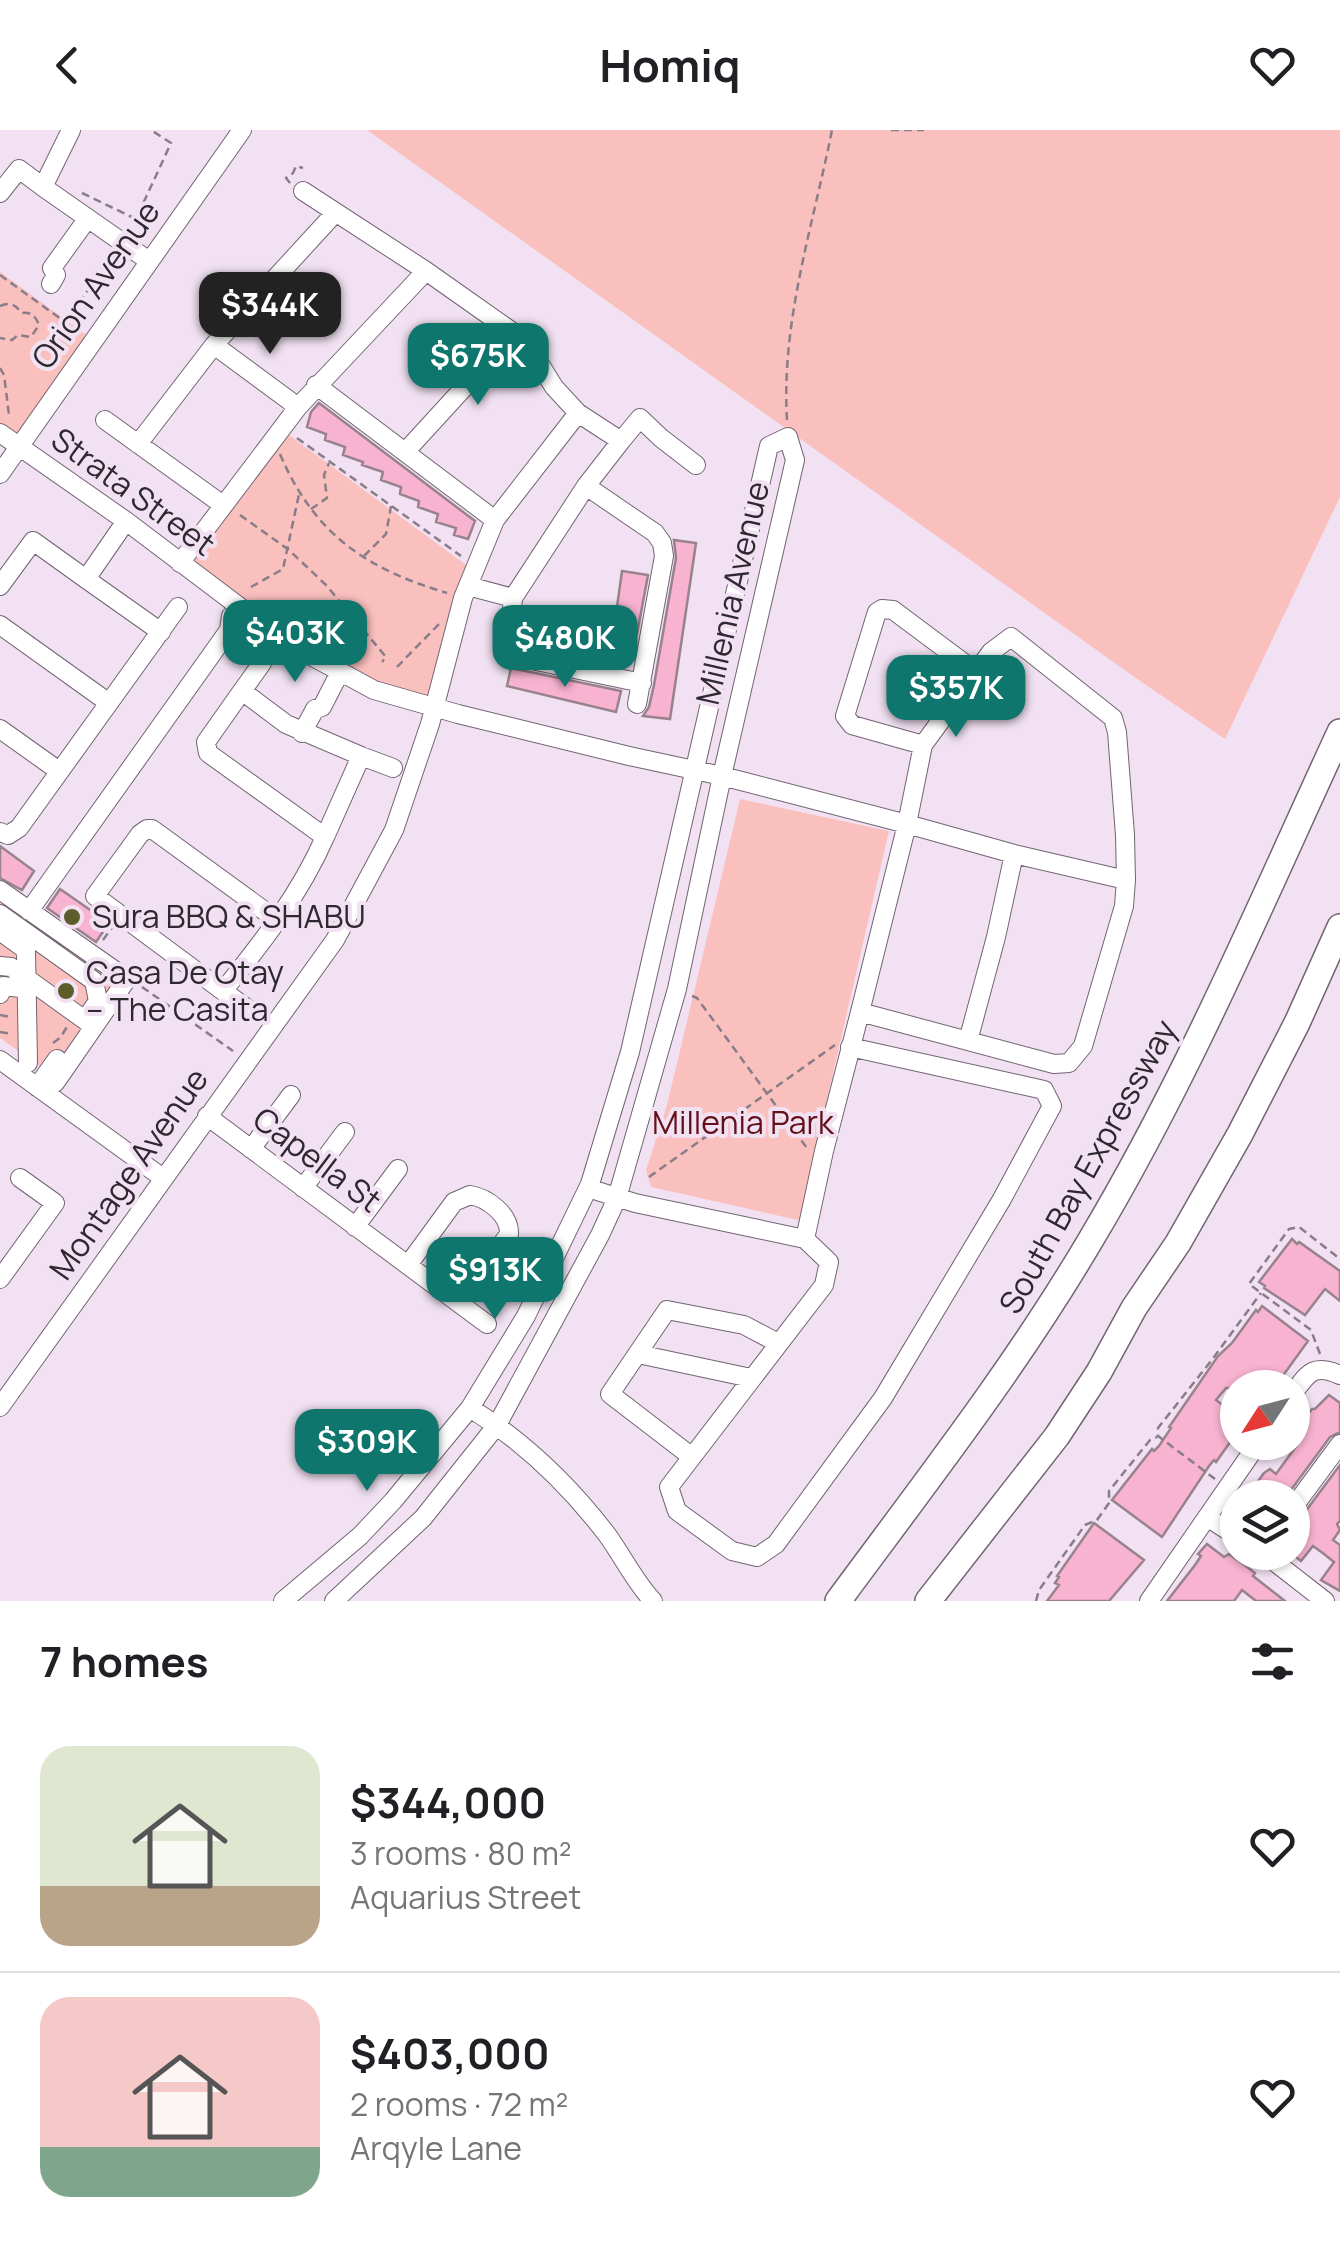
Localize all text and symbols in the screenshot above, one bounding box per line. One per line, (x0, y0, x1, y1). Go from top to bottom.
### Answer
text: Homiq (599, 34, 741, 96)
icon: back (40, 38, 95, 93)
icon: heart (1245, 38, 1300, 93)
street label: Orion Avenue (21, 192, 169, 377)
pin: $344K (200, 272, 340, 357)
text: $344K (221, 282, 319, 326)
pin: $675K (408, 323, 548, 408)
text: $675K (430, 333, 526, 377)
street label: Strata Street (43, 417, 224, 565)
street label: Millenia Avenue (685, 477, 779, 709)
pin: $403K (225, 600, 365, 685)
pin: $480K (495, 605, 635, 690)
text: $403K (245, 610, 345, 654)
text: $480K (515, 615, 615, 659)
pin: $357K (886, 655, 1026, 740)
text: $357K (908, 665, 1004, 709)
place label: Sura BBQ & SHABU (92, 894, 366, 938)
marker: Sura BBQ & SHABU (61, 906, 83, 928)
place label: Casa De Otay – The Casita (86, 950, 284, 1031)
marker: Casa De Otay – The Casita (55, 980, 77, 1002)
street label: South Bay Expressway (988, 1012, 1186, 1321)
street label: Montage Avenue (39, 1059, 218, 1288)
street label: Capella St (244, 1096, 391, 1222)
park label: Millenia Park (652, 1100, 835, 1144)
pin: $913K (425, 1237, 565, 1322)
text: $913K (448, 1247, 542, 1291)
north arrow (1220, 1370, 1310, 1460)
map controls (1220, 1370, 1310, 1570)
pin: $309K (297, 1409, 437, 1494)
text: $309K (317, 1419, 417, 1463)
button: layers (1220, 1480, 1310, 1570)
text: 7 homes (40, 1632, 208, 1690)
icon: filters (1245, 1634, 1300, 1689)
text: $344,000 (350, 1773, 546, 1831)
icon: home (120, 1786, 240, 1906)
icon: heart (1245, 1819, 1300, 1874)
text: 3 rooms · 80 m² (350, 1831, 572, 1875)
text: Aquarius Street (350, 1875, 581, 1919)
text: $403,000 (350, 2024, 550, 2082)
icon: home (120, 2037, 240, 2157)
icon: heart (1245, 2070, 1300, 2125)
text: 2 rooms · 72 m² (350, 2082, 568, 2126)
text: Arqyle Lane (350, 2126, 522, 2170)

